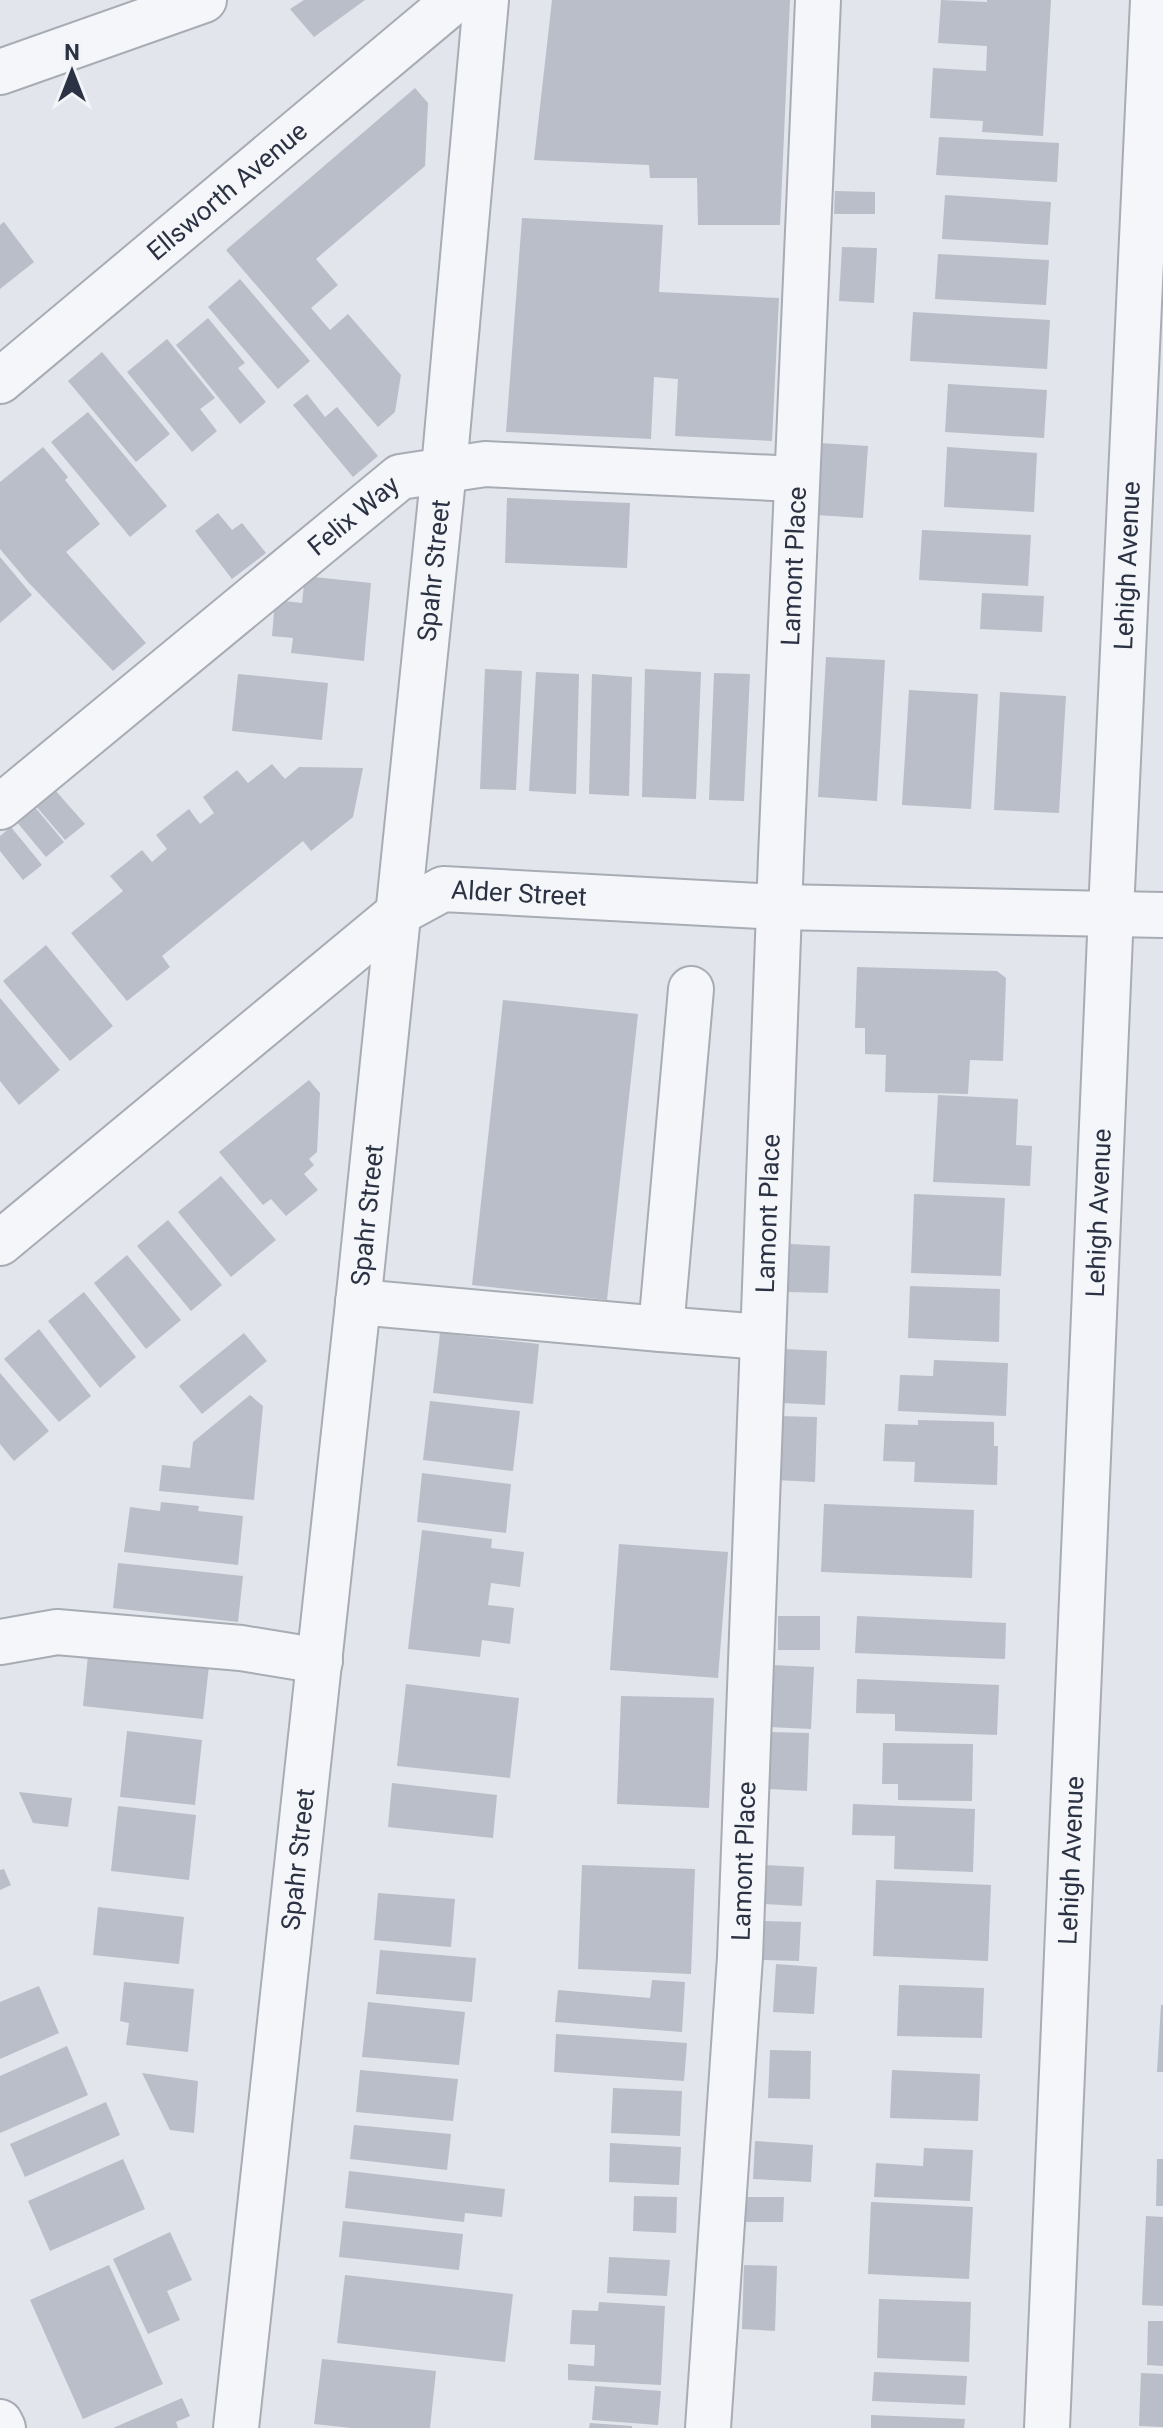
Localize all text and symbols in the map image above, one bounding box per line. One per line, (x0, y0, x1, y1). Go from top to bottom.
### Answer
north arrow (32, 32, 112, 112)
text: N (64, 40, 80, 65)
street label: Ellsworth Avenue (141, 116, 313, 266)
street label: Felix Way (302, 469, 405, 562)
street label: Lehigh Avenue (1108, 481, 1146, 651)
street label: Lamont Place (775, 486, 812, 646)
street label: Spahr Street (411, 498, 456, 643)
street label: Alder Street (450, 874, 587, 912)
street label: Lehigh Avenue (1080, 1128, 1117, 1298)
street label: Lamont Place (750, 1133, 786, 1294)
street label: Spahr Street (345, 1143, 389, 1287)
street label: Lehigh Avenue (1052, 1775, 1090, 1946)
street label: Lamont Place (726, 1781, 762, 1941)
street label: Spahr Street (275, 1787, 320, 1932)

